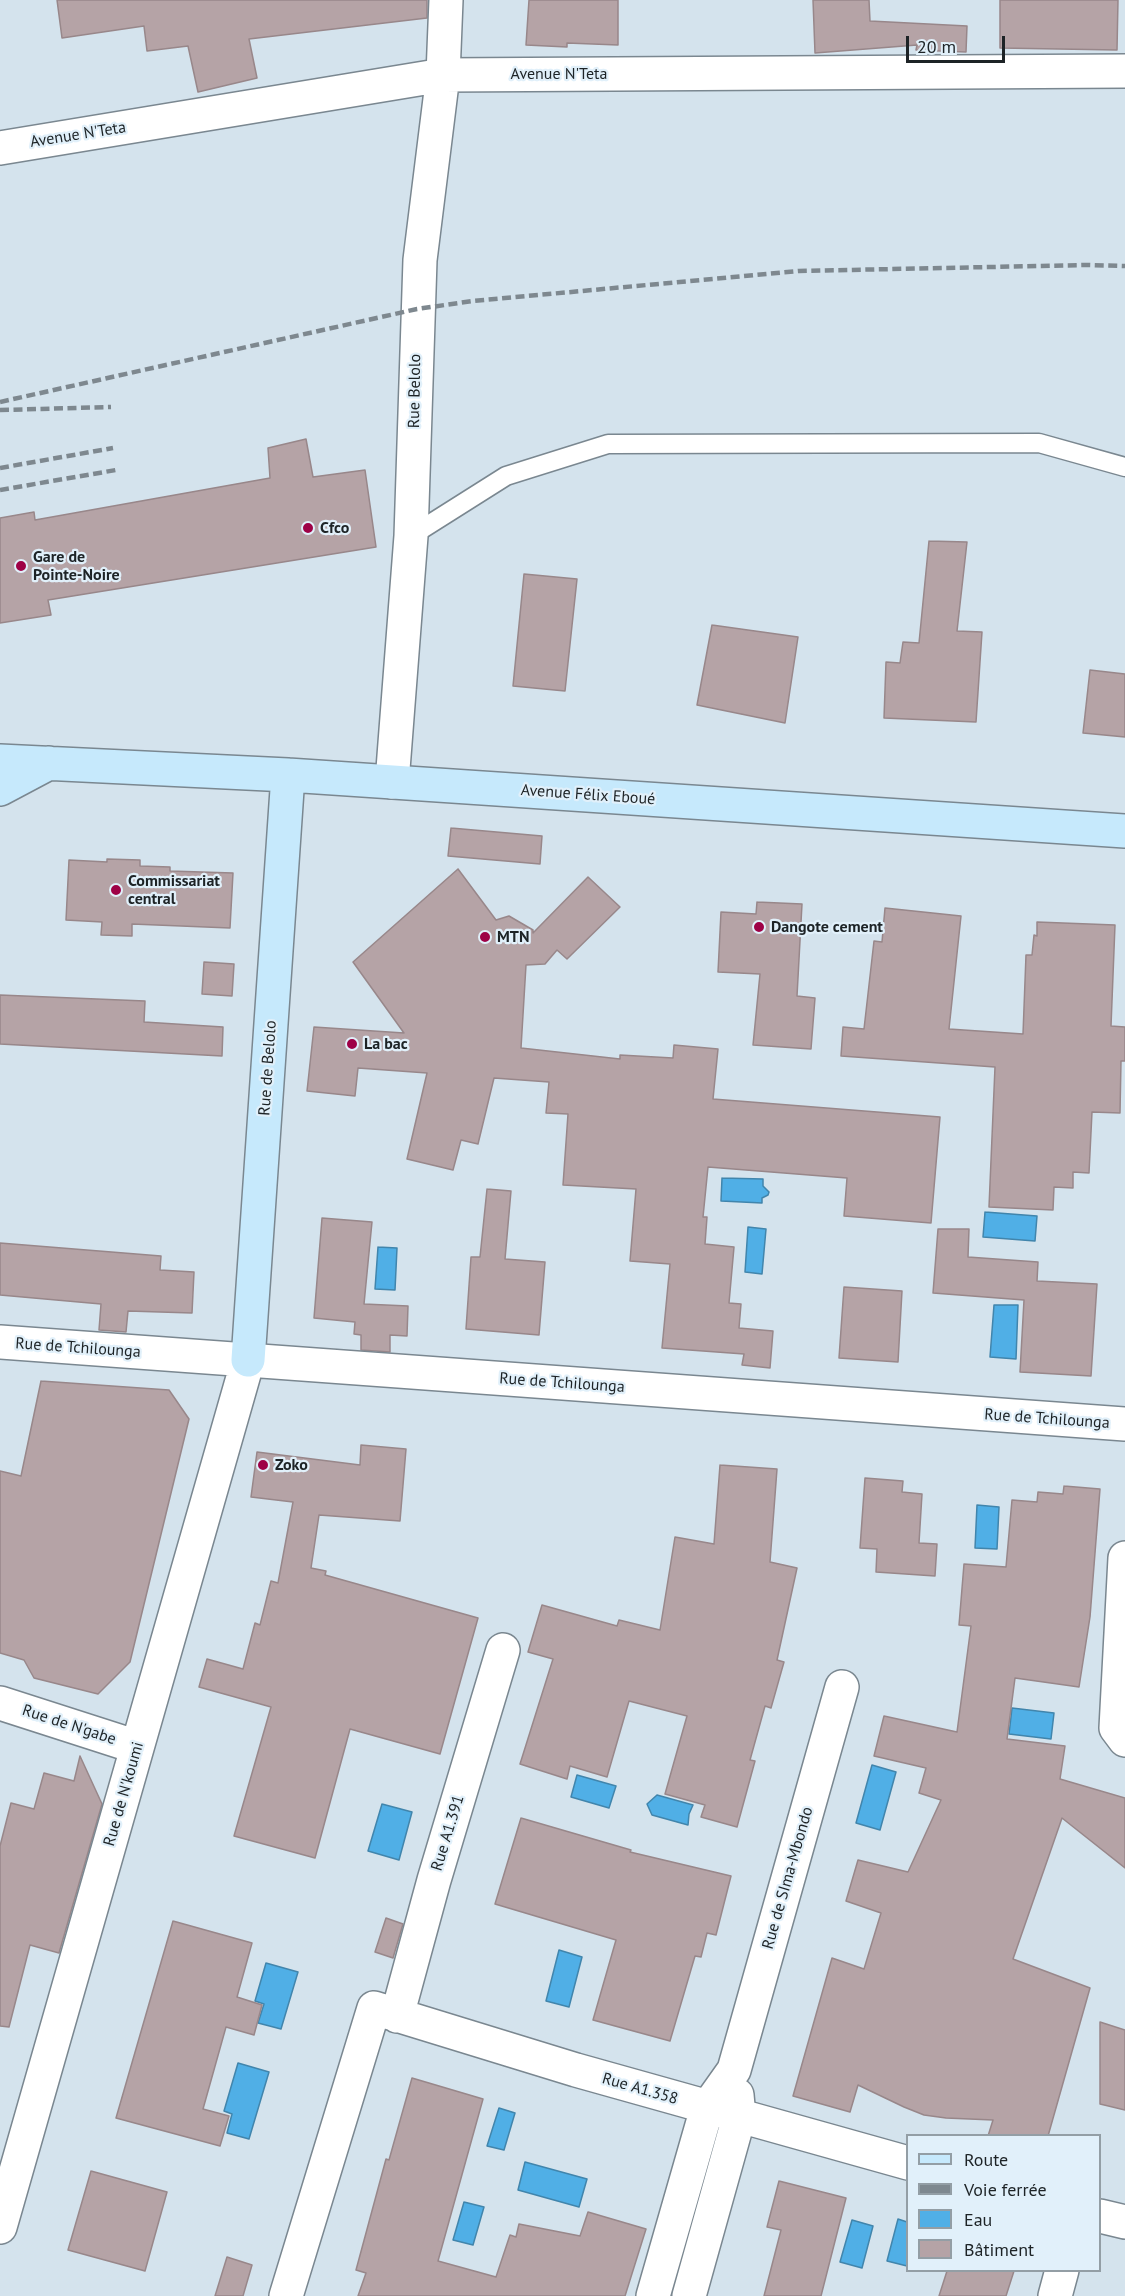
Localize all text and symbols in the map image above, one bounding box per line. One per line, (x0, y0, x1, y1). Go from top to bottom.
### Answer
scale bar (909, 24, 1008, 62)
text: 20 m (917, 35, 956, 58)
street label: Avenue N'Teta (511, 64, 607, 84)
street label: Avenue N'Teta (29, 118, 127, 152)
street label: Rue Belolo (405, 354, 425, 428)
place label: Cfco (320, 518, 349, 538)
marker: Cfco (301, 521, 315, 535)
place label: Gare de Pointe-Noire (33, 547, 120, 585)
marker: Gare de Pointe-Noire (14, 559, 28, 573)
street label: Avenue Félix Eboué (520, 781, 656, 809)
place label: Commissariat central (128, 871, 220, 909)
marker: Commissariat central (109, 883, 123, 897)
place label: Dangote cement (771, 917, 883, 937)
marker: Dangote cement (752, 920, 766, 934)
place label: MTN (497, 927, 529, 947)
marker: MTN (478, 930, 492, 944)
street label: Rue de Belolo (255, 1020, 281, 1116)
place label: La bac (364, 1034, 408, 1054)
marker: La bac (345, 1037, 359, 1051)
street label: Rue de Tchilounga (15, 1334, 141, 1362)
street label: Rue de Tchilounga (499, 1369, 625, 1397)
street label: Rue de Tchilounga (984, 1405, 1110, 1433)
place label: Zoko (275, 1455, 308, 1475)
marker: Zoko (256, 1458, 270, 1472)
street label: Rue de N'gabe (20, 1701, 118, 1749)
street label: Rue de N'koumi (100, 1740, 148, 1848)
street label: Rue A1.391 (427, 1793, 469, 1873)
street label: Rue de SIma-Mbondo (759, 1805, 817, 1951)
street label: Rue A1.358 (600, 2069, 680, 2109)
legend (906, 2134, 1101, 2272)
text: Route (964, 2148, 1008, 2171)
text: Voie ferrée (964, 2178, 1047, 2201)
text: Eau (964, 2208, 992, 2231)
text: Bâtiment (964, 2238, 1034, 2261)

